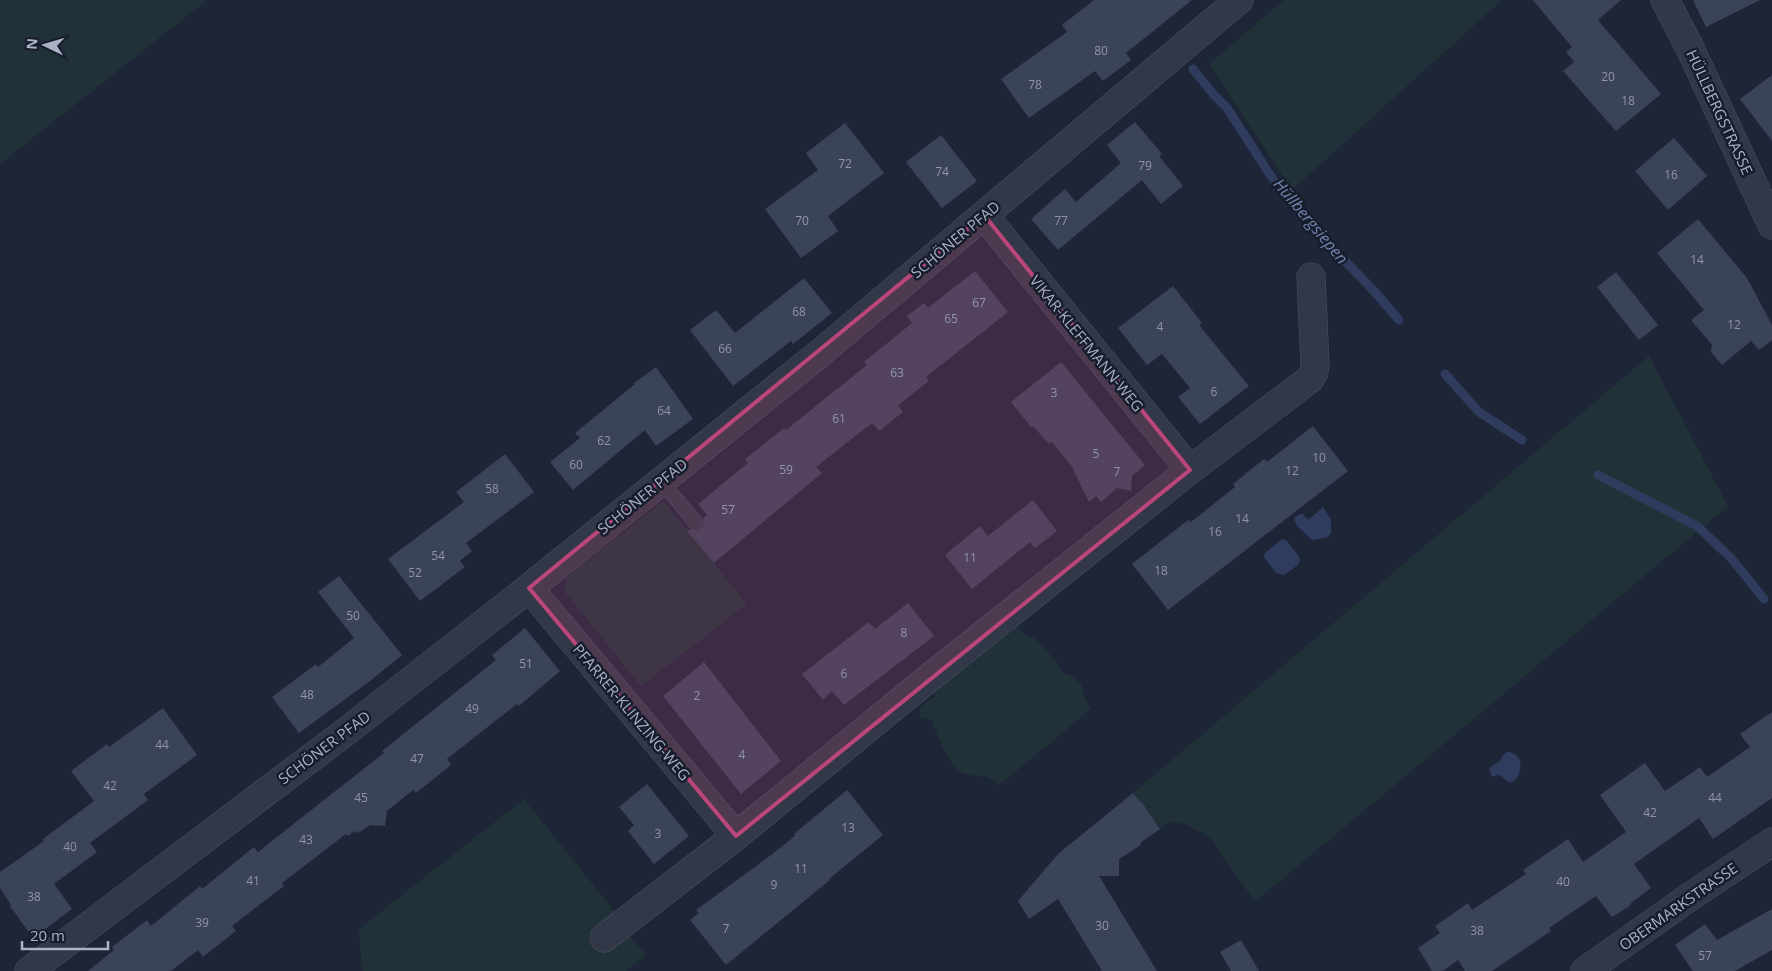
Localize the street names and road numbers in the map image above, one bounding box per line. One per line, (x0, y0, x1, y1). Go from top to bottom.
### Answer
street label: HÜLLBERGSTRASSE (1682, 46, 1758, 178)
street label: SCHÖNER PFAD (906, 196, 1004, 282)
street label: VIKAR-KLEFFMANN-WEG (1026, 271, 1148, 415)
street label: SCHÖNER PFAD (593, 454, 691, 538)
street label: PFARRER-KLINZING-WEG (569, 639, 695, 785)
street label: SCHÖNER PFAD (274, 706, 374, 788)
street label: OBERMARKSTRASSE (1615, 858, 1741, 954)

